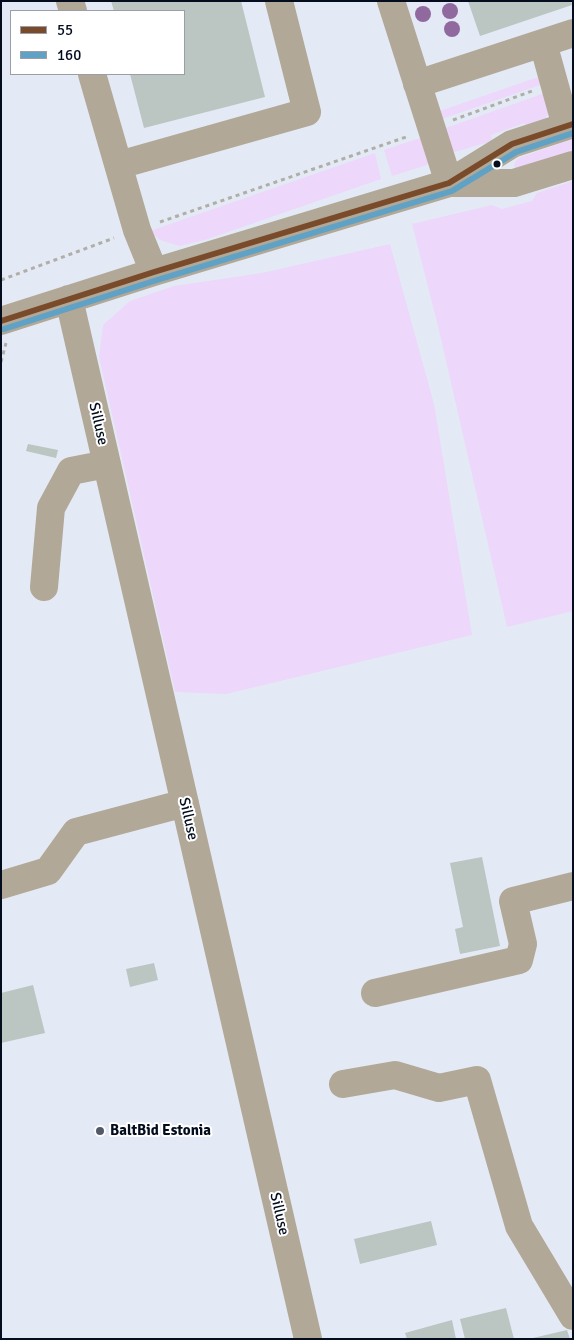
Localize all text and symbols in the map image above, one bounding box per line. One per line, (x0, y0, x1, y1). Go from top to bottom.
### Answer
legend (10, 10, 185, 75)
text: 55 (57, 21, 73, 39)
text: 160 (57, 46, 81, 64)
unlabelled marker (492, 159, 502, 169)
street label: Silluse (84, 401, 112, 447)
street label: Silluse (174, 796, 202, 842)
place label: BaltBid Estonia (110, 1122, 211, 1140)
marker: BaltBid Estonia (94, 1125, 106, 1137)
street label: Silluse (265, 1191, 293, 1237)

